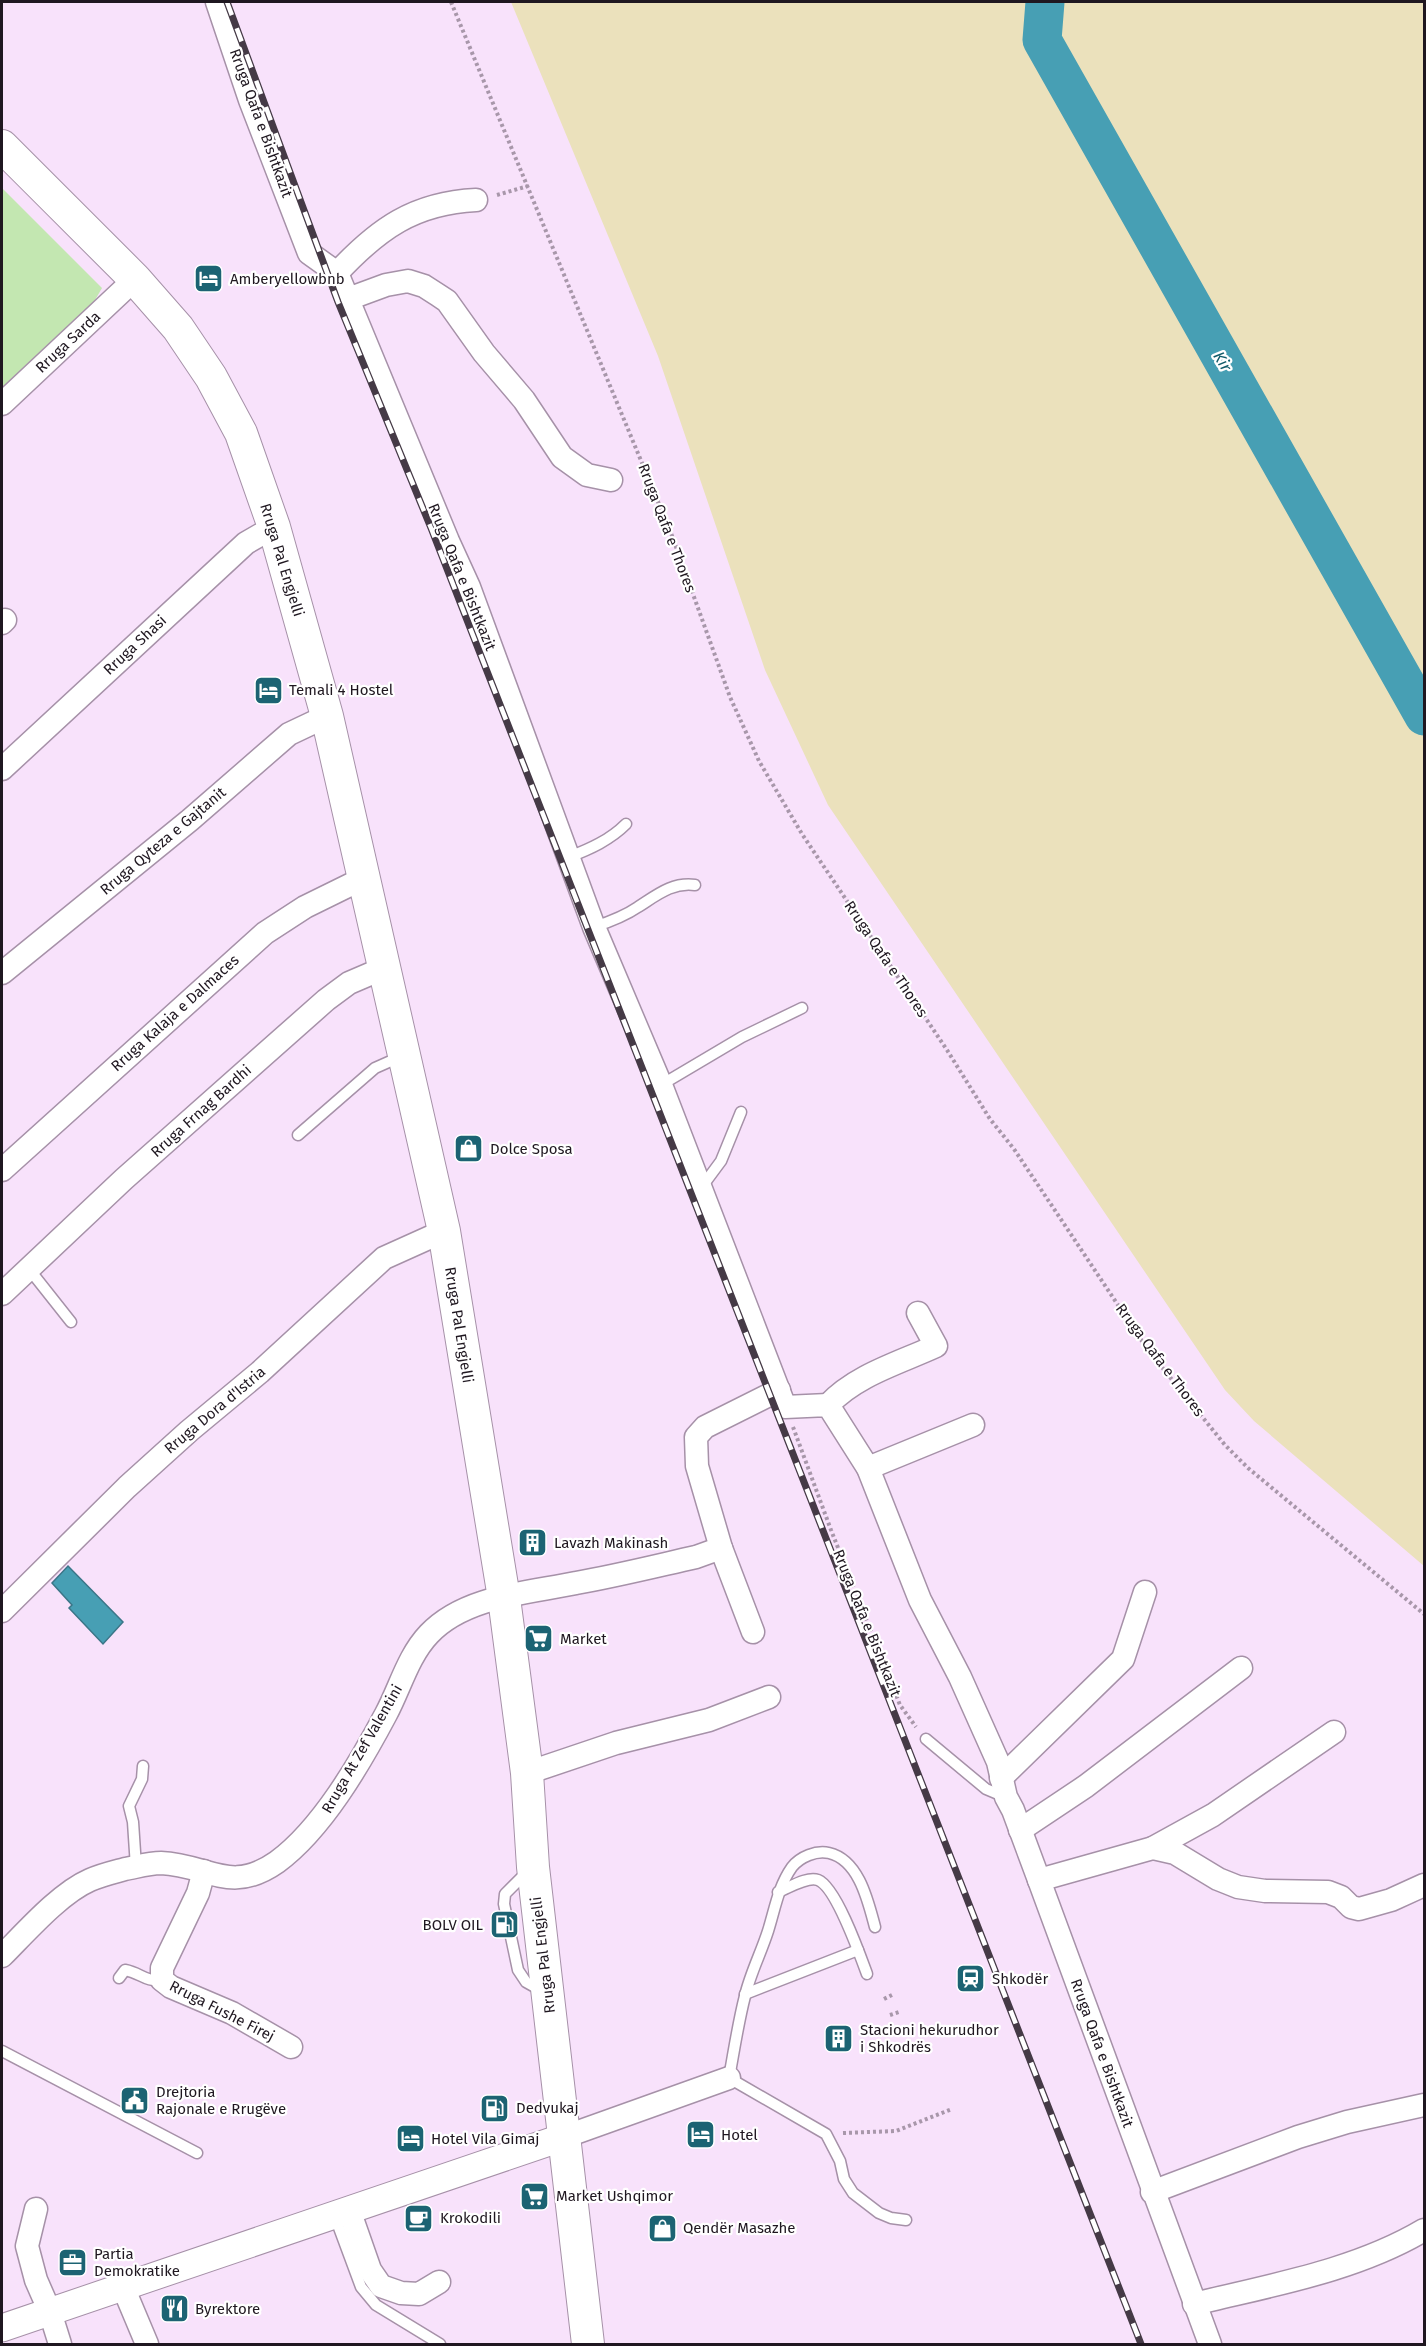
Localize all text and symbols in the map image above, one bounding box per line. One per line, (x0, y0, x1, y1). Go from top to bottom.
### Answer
street label: Rruga Qafa e Bishtkazit (226, 46, 297, 200)
hotel icon: Amberyellowbnb (193, 263, 225, 295)
place label: Amberyellowbnb (230, 270, 345, 288)
street label: Rruga Sarda (32, 307, 104, 377)
water label: Kir (1209, 348, 1236, 375)
street label: Rruga Qafa e Thores (634, 461, 700, 595)
street label: Rruga Pal Engjelli (256, 501, 308, 619)
street label: Rruga Qafa e Bishtkazit (424, 501, 500, 654)
street label: Rruga Shasi (100, 611, 170, 679)
hotel icon: Temali 4 Hostel (252, 674, 284, 706)
place label: Temali 4 Hostel (289, 681, 394, 699)
street label: Rruga Qyteza e Gajtanit (97, 783, 230, 899)
street label: Rruga Qafa e Thores (840, 897, 932, 1021)
street label: Rruga Kalaja e Dalmaces (107, 951, 243, 1075)
street label: Rruga Frnag Bardhi (147, 1061, 255, 1161)
shop icon: Dolce Sposa (453, 1133, 485, 1165)
place label: Dolce Sposa (490, 1140, 573, 1158)
street label: Rruga Pal Engjelli (441, 1266, 477, 1384)
street label: Rruga Qafa e Thores (1112, 1300, 1208, 1420)
street label: Rruga Dora d'Istria (161, 1362, 269, 1458)
building icon: Lavazh Makinash (517, 1527, 549, 1559)
place label: Lavazh Makinash (554, 1534, 668, 1552)
street label: Rruga Qafa e Bishtkazit (829, 1547, 905, 1700)
supermarket icon: Market (523, 1623, 555, 1655)
place label: Market (560, 1630, 607, 1648)
street label: Rruga At Zef Valentini (318, 1681, 406, 1817)
street label: Rruga Pal Engjelli (527, 1896, 559, 2014)
fuel station icon: BOLV OIL (488, 1909, 520, 1941)
place label: BOLV OIL (423, 1916, 484, 1934)
station icon: Shkodër (955, 1963, 987, 1995)
place label: Shkodër (992, 1970, 1048, 1988)
street label: Rruga Qafa e Bishtkazit (1067, 1976, 1138, 2130)
street label: Rruga Fushe Firej (166, 1977, 278, 2045)
place label: Stacioni hekurudhor i Shkodrës (860, 2021, 999, 2056)
building icon: Stacioni hekurudhor i Shkodrës (823, 2023, 855, 2055)
place label: Drejtoria Rajonale e Rrugëve (156, 2083, 286, 2118)
public building icon: Drejtoria Rajonale e Rrugëve (119, 2085, 151, 2117)
fuel station icon: Dedvukaj (479, 2092, 511, 2124)
place label: Dedvukaj (516, 2099, 579, 2117)
hotel icon: Hotel (684, 2119, 716, 2151)
hotel icon: Hotel Vila Gimaj (394, 2123, 426, 2155)
place label: Hotel (721, 2126, 758, 2144)
place label: Hotel Vila Gimaj (431, 2130, 539, 2148)
supermarket icon: Market Ushqimor (519, 2180, 551, 2212)
place label: Market Ushqimor (556, 2187, 673, 2205)
cafe icon: Krokodili (403, 2202, 435, 2234)
place label: Krokodili (440, 2209, 501, 2227)
shop icon: Qendër Masazhe (646, 2212, 678, 2244)
place label: Qendër Masazhe (683, 2219, 795, 2237)
place label: Partia Demokratike (94, 2245, 180, 2280)
office icon: Partia Demokratike (57, 2247, 89, 2279)
restaurant icon: Byrektore (158, 2293, 190, 2325)
place label: Byrektore (195, 2300, 260, 2318)

